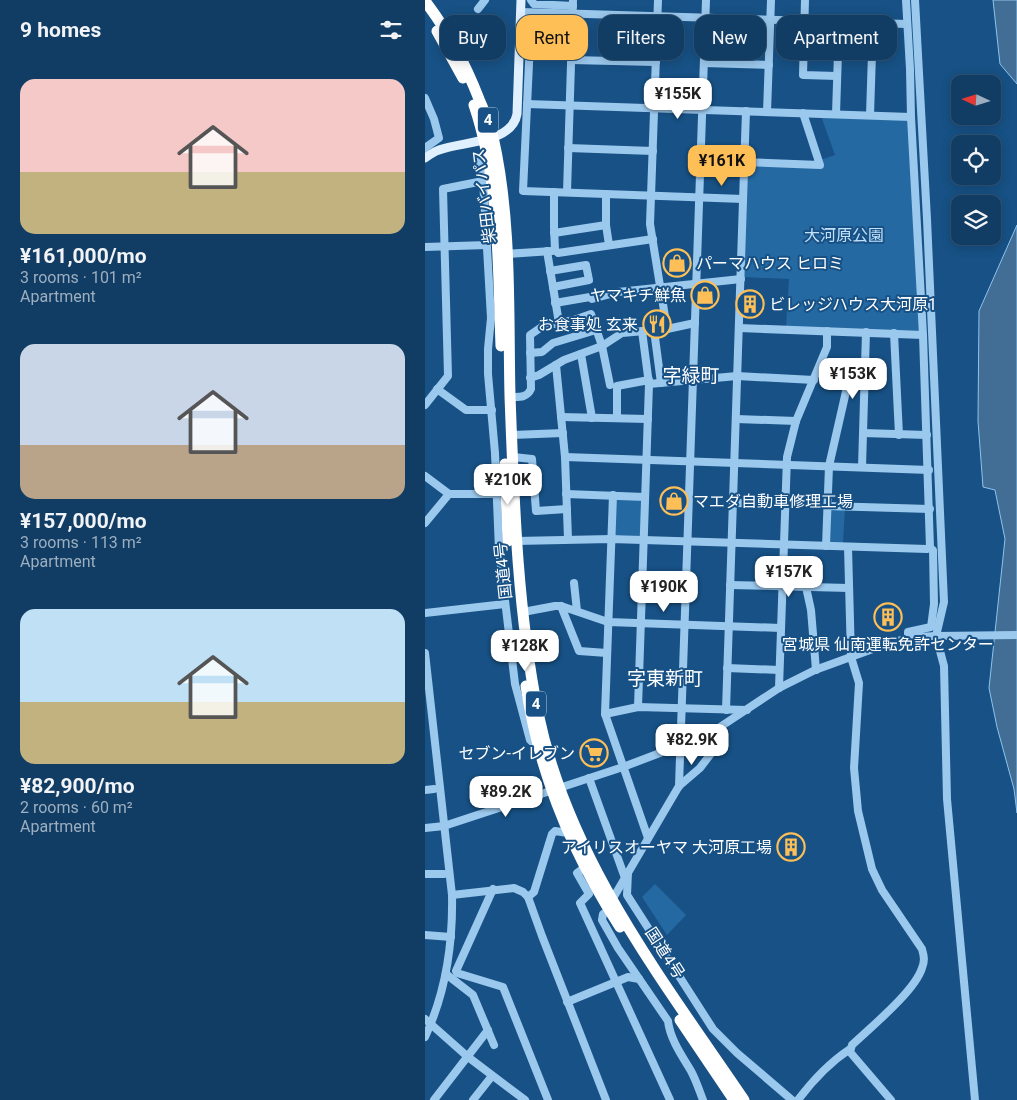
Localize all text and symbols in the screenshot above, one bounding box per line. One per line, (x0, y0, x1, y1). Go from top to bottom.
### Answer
chip: Buy (440, 15, 506, 60)
chip: Rent (516, 15, 588, 60)
chip: Filters (598, 15, 684, 60)
chip: New (694, 15, 766, 60)
chip: Apartment (776, 15, 897, 60)
icon: filters (377, 16, 405, 44)
text: 9 homes (20, 18, 101, 42)
north arrow (951, 75, 1001, 125)
map controls (951, 75, 1001, 245)
pin: ¥155K (643, 78, 713, 120)
text: ¥155K (655, 84, 701, 103)
road number: 4 (478, 108, 498, 132)
icon: home (168, 112, 258, 202)
button: locate (951, 135, 1001, 185)
pin: ¥161K (687, 144, 757, 187)
street label: 柴田バイパス (469, 147, 499, 245)
text: ¥161K (699, 151, 745, 170)
button: layers (951, 195, 1001, 245)
park label: 大河原公園 (804, 226, 884, 245)
text: ¥161,000/mo (20, 244, 147, 268)
shop icon: パーマハウス ヒロミ (662, 248, 692, 278)
place label: パーマハウス ヒロミ (696, 254, 844, 273)
text: 3 rooms · 101 m² (20, 268, 142, 287)
shop icon: ヤマキチ鮮魚 (690, 280, 720, 310)
place label: ヤマキチ鮮魚 (590, 286, 686, 305)
text: Apartment (20, 287, 96, 306)
building icon: ビレッジハウス大河原1 (735, 289, 765, 319)
place label: ビレッジハウス大河原1 (769, 295, 937, 314)
restaurant icon: お食事処 玄来 (642, 309, 672, 339)
place label: お食事処 玄来 (538, 315, 638, 334)
pin: ¥153K (818, 358, 888, 400)
district label: 字緑町 (662, 364, 720, 387)
text: ¥153K (830, 364, 876, 383)
icon: home (168, 377, 258, 467)
pin: ¥210K (473, 464, 543, 506)
text: ¥210K (485, 470, 531, 489)
shop icon: マエダ自動車修理工場 (659, 486, 689, 516)
place label: マエダ自動車修理工場 (693, 492, 853, 511)
text: ¥157,000/mo (20, 509, 147, 533)
text: 3 rooms · 113 m² (20, 533, 142, 552)
street label: 国道4号 (491, 542, 515, 600)
text: Apartment (20, 552, 96, 571)
pin: ¥157K (754, 556, 824, 598)
text: ¥157K (766, 562, 812, 581)
pin: ¥190K (629, 570, 699, 613)
text: ¥190K (641, 577, 687, 596)
building icon: 宮城県 仙南運転免許センター (873, 602, 903, 632)
pin: ¥128K (490, 630, 560, 672)
place label: 宮城県 仙南運転免許センター (782, 635, 994, 654)
text: ¥128K (502, 636, 548, 655)
icon: home (168, 642, 258, 732)
district label: 字東新町 (627, 667, 703, 690)
road number: 4 (526, 692, 546, 716)
pin: ¥82.9K (651, 724, 733, 766)
text: ¥82.9K (667, 730, 717, 749)
supermarket icon: セブン-イレブン (579, 738, 609, 768)
place label: セブン-イレブン (459, 744, 575, 763)
text: ¥82,900/mo (20, 774, 135, 798)
pin: ¥89.2K (465, 776, 547, 818)
text: ¥89.2K (481, 782, 531, 801)
text: 2 rooms · 60 m² (20, 798, 133, 817)
text: Apartment (20, 817, 96, 836)
building icon: アイリスオーヤマ 大河原工場 (776, 832, 806, 862)
place label: アイリスオーヤマ 大河原工場 (561, 838, 772, 857)
street label: 国道4号 (642, 924, 688, 982)

